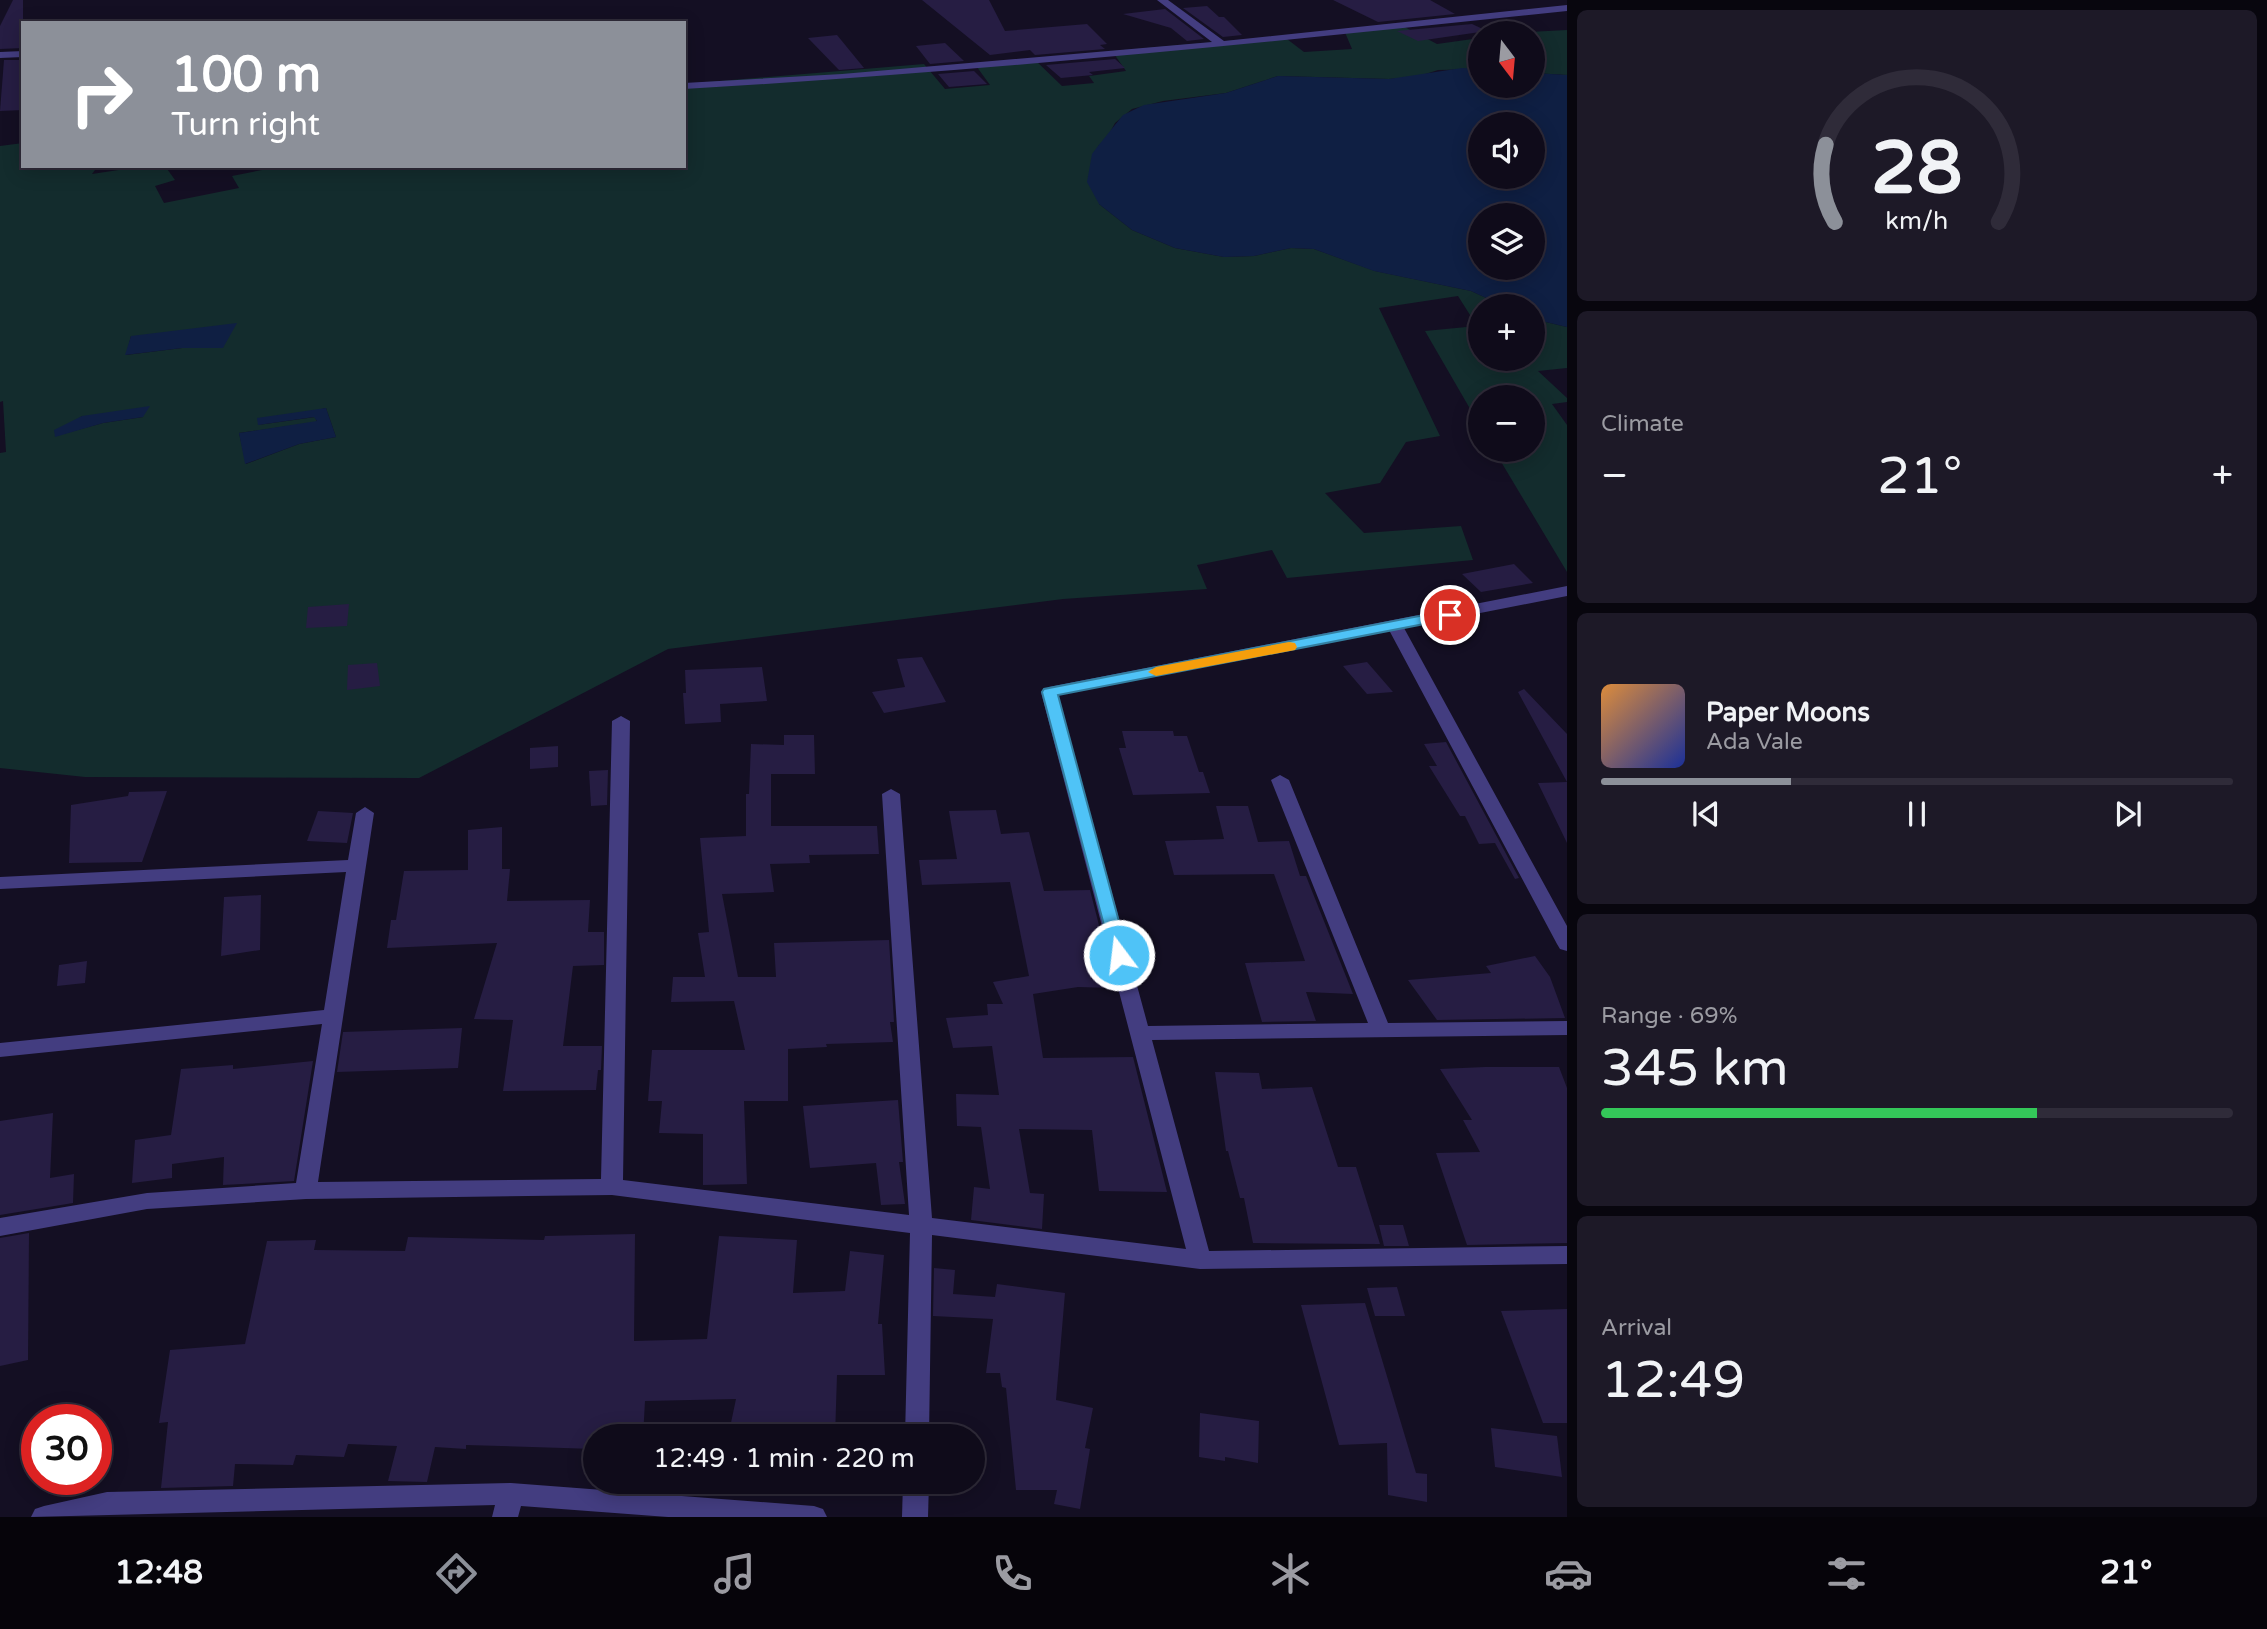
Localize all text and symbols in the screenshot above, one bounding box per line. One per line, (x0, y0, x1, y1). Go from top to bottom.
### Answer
north arrow (1468, 21, 1545, 98)
map controls (1468, 21, 1545, 462)
text: 100 m (171, 46, 321, 105)
icon: right (56, 49, 147, 140)
text: Turn right (171, 106, 320, 144)
button: sound (1468, 112, 1545, 189)
text: 28 (1871, 125, 1963, 213)
button: layers (1468, 203, 1545, 280)
text: km/h (1886, 206, 1948, 236)
button: + (1468, 294, 1545, 371)
button: − (1468, 385, 1545, 462)
text: Climate (1601, 410, 1684, 438)
text: 21° (1877, 445, 1962, 508)
text: − (1601, 453, 1628, 499)
text: + (2212, 453, 2233, 499)
pin (1420, 585, 1480, 645)
icon: arrive (1431, 596, 1469, 634)
text: Paper Moons (1706, 697, 1870, 728)
text: Ada Vale (1706, 728, 1803, 756)
icon: previous (1687, 795, 1725, 833)
icon: pause (1898, 795, 1936, 833)
icon: next (2109, 795, 2147, 833)
position arrow (1082, 918, 1156, 992)
text: Range · 69% (1601, 1002, 1737, 1030)
text: 345 km (1601, 1037, 1789, 1100)
text: Arrival (1601, 1314, 1672, 1342)
text: 12:49 (1601, 1349, 1745, 1412)
speed limit sign: 30 (21, 1404, 112, 1495)
text: 12:49 · 1 min · 220 m (653, 1443, 915, 1474)
icon: directions (432, 1549, 481, 1598)
icon: music (710, 1549, 759, 1598)
icon: phone (988, 1549, 1037, 1598)
icon: climate (1266, 1549, 1315, 1598)
icon: car (1544, 1549, 1593, 1598)
icon: filters (1822, 1549, 1871, 1598)
text: 12:48 (114, 1554, 203, 1592)
text: 21° (2100, 1554, 2152, 1592)

